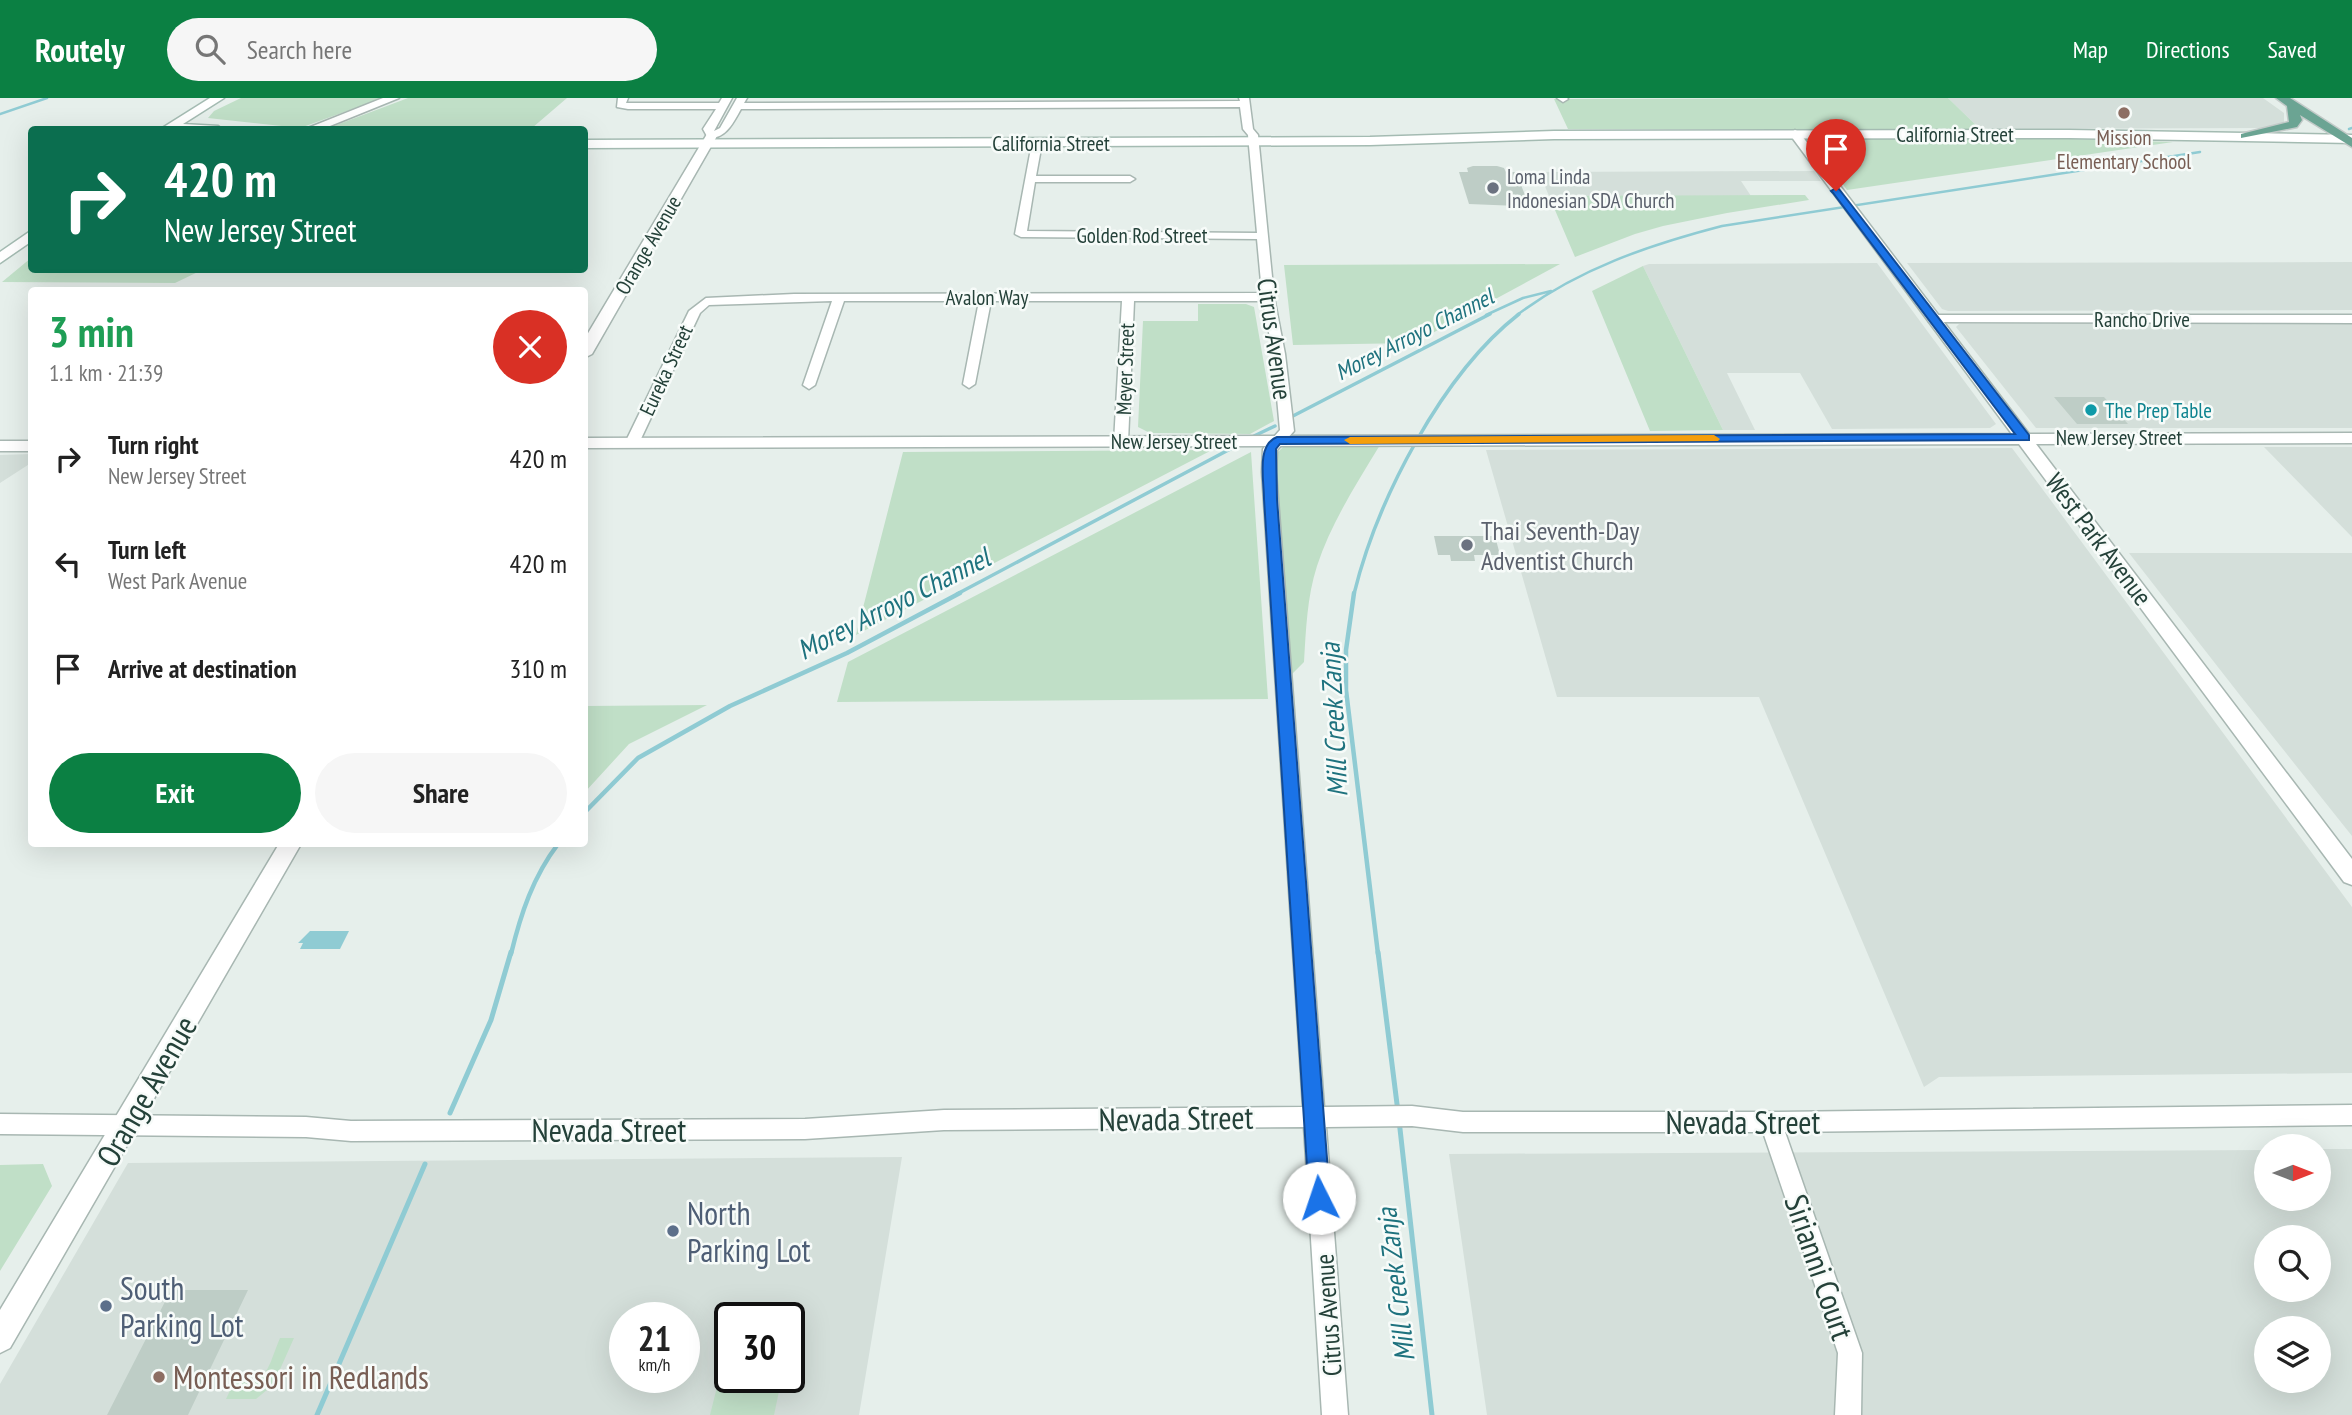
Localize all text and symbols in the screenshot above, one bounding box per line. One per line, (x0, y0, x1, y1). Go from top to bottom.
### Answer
search box (167, 18, 657, 81)
text: Routely (35, 28, 125, 71)
icon: search (191, 30, 229, 68)
text: Search here (247, 33, 352, 66)
text: Map (2073, 34, 2108, 65)
text: Directions (2146, 34, 2230, 65)
text: Saved (2268, 34, 2317, 65)
marker: Mission Elementary School (2116, 105, 2132, 121)
pin (1806, 119, 1866, 191)
street label: California Street (1896, 121, 2014, 148)
place label: Mission Elementary School (2057, 124, 2191, 175)
street label: California Street (992, 130, 1110, 157)
icon: arrive (1817, 130, 1855, 168)
text: 420 m (164, 147, 277, 211)
icon: right (49, 154, 140, 245)
place label: Loma Linda Indonesian SDA Church (1507, 163, 1675, 214)
marker: Loma Linda Indonesian SDA Church (1485, 180, 1501, 196)
street label: Orange Avenue (609, 191, 687, 299)
text: New Jersey Street (164, 209, 357, 251)
street label: Golden Rod Street (1076, 222, 1208, 249)
street label: Citrus Avenue (1250, 276, 1300, 402)
water label: Morey Arroyo Channel (1330, 280, 1500, 386)
street label: Avalon Way (946, 284, 1029, 311)
text: 3 min (49, 304, 134, 359)
street label: Rancho Drive (2094, 306, 2190, 333)
button: close (493, 310, 567, 384)
street label: Eureka Street (633, 320, 699, 420)
street label: Meyer Street (1110, 322, 1140, 415)
text: 1.1 km · 21:39 (49, 358, 163, 387)
place label: The Prep Table (2105, 397, 2212, 424)
marker: The Prep Table (2083, 402, 2099, 418)
street label: New Jersey Street (2056, 424, 2182, 451)
text: Turn right (108, 428, 199, 461)
street label: New Jersey Street (1111, 428, 1237, 455)
icon: right (49, 440, 87, 478)
text: 420 m (509, 442, 567, 475)
text: New Jersey Street (108, 461, 246, 490)
street label: West Park Avenue (2038, 466, 2160, 612)
place label: Thai Seventh-Day Adventist Church (1481, 514, 1639, 577)
text: Turn left (108, 533, 186, 566)
water label: Morey Arroyo Channel (790, 537, 998, 668)
marker: Thai Seventh-Day Adventist Church (1459, 537, 1475, 553)
icon: left (49, 545, 87, 583)
text: 420 m (509, 547, 567, 580)
text: West Park Avenue (108, 566, 247, 595)
water label: Mill Creek Zanja (1310, 640, 1356, 798)
icon: arrive (49, 650, 87, 688)
text: Arrive at destination (108, 652, 297, 685)
text: 310 m (509, 652, 567, 685)
button: Exit (49, 753, 301, 833)
button: Share (315, 753, 567, 833)
street label: Orange Avenue (86, 1008, 206, 1174)
street label: Nevada Street (1098, 1096, 1254, 1140)
street label: Nevada Street (1666, 1101, 1821, 1143)
street label: Nevada Street (532, 1109, 687, 1151)
north arrow (2254, 1134, 2331, 1211)
map controls (2254, 1134, 2331, 1393)
position arrow (1282, 1161, 1356, 1235)
street label: Sirianni Court (1776, 1189, 1864, 1345)
place label: North Parking Lot (687, 1192, 811, 1271)
water label: Mill Creek Zanja (1367, 1204, 1423, 1364)
marker: North Parking Lot (665, 1223, 681, 1239)
button: search (2254, 1225, 2331, 1302)
street label: Citrus Avenue (1307, 1253, 1349, 1377)
place label: South Parking Lot (120, 1267, 244, 1346)
marker: South Parking Lot (98, 1298, 114, 1314)
speed limit sign: 30 (714, 1302, 805, 1393)
text: 21 (638, 1315, 671, 1361)
button: layers (2254, 1316, 2331, 1393)
text: km/h (639, 1353, 670, 1376)
place label: Montessori in Redlands (173, 1356, 429, 1398)
marker: Montessori in Redlands (151, 1369, 167, 1385)

